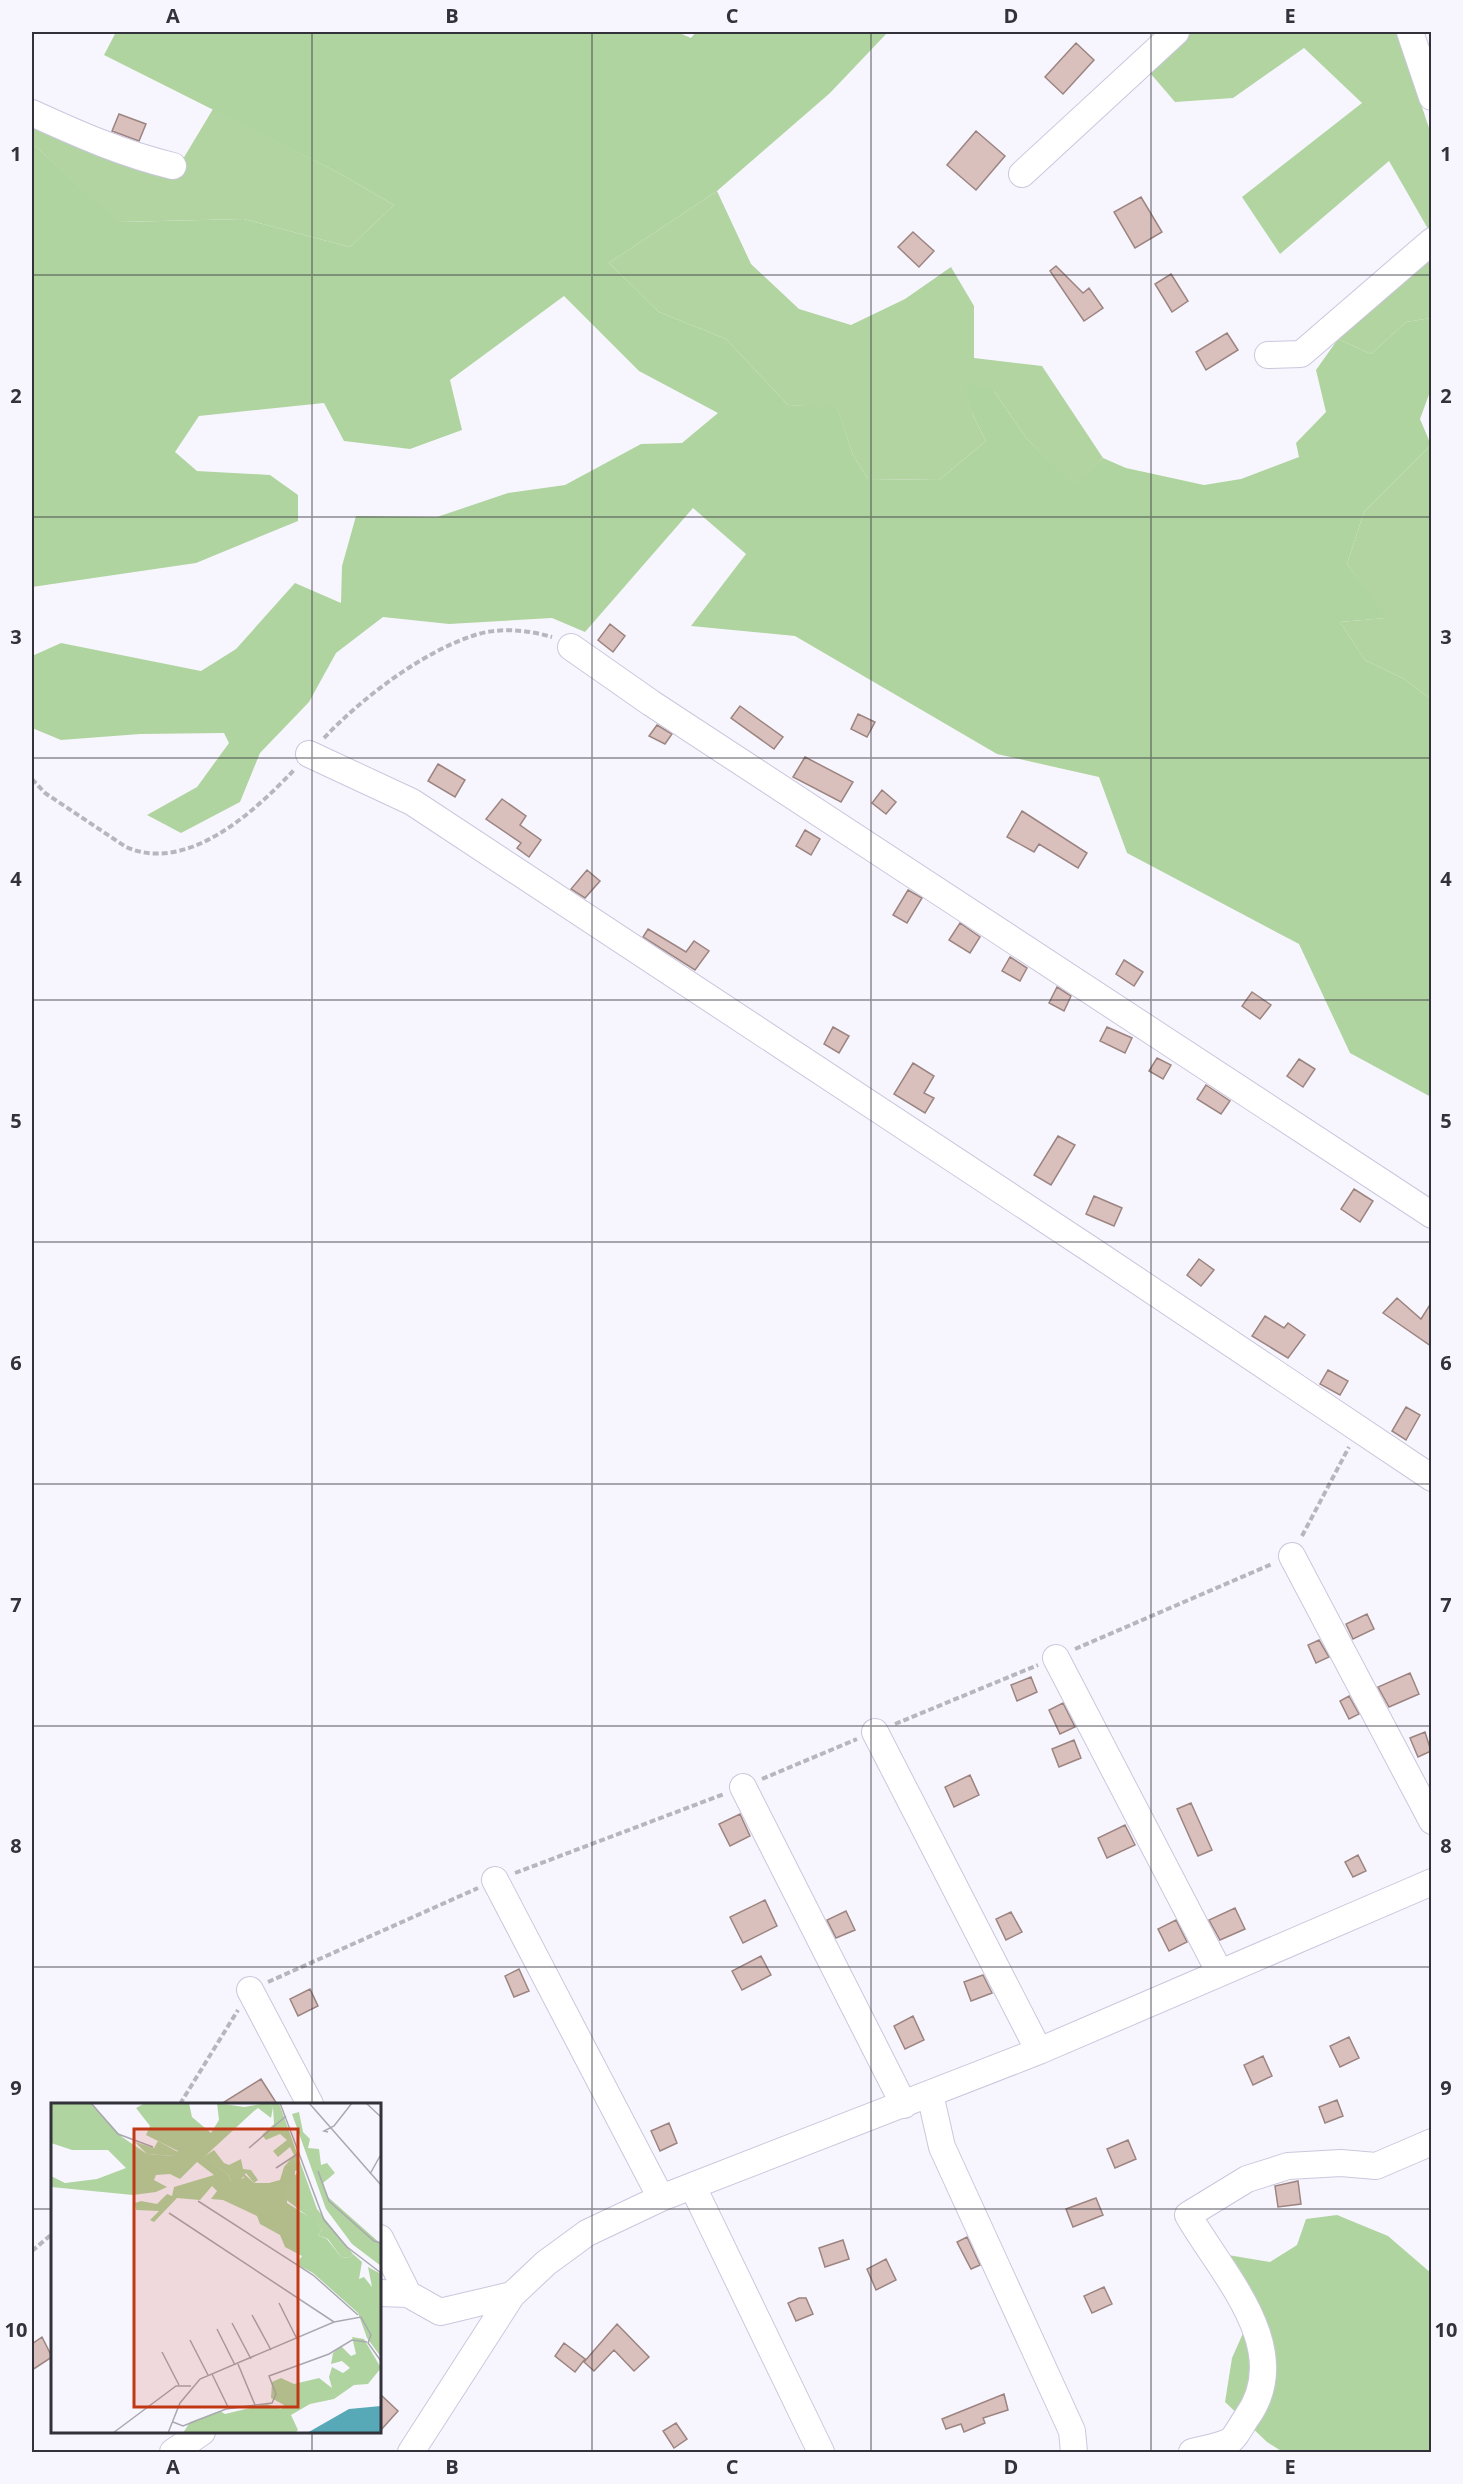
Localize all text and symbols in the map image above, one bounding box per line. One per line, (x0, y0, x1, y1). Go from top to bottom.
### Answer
text: A (166, 2, 180, 29)
text: B (445, 2, 459, 29)
text: C (726, 2, 739, 29)
text: D (1004, 2, 1018, 29)
text: E (1284, 2, 1296, 29)
text: 1 (10, 140, 22, 167)
text: 1 (1440, 140, 1452, 167)
text: 2 (10, 382, 22, 409)
text: 2 (1440, 382, 1452, 409)
text: 3 (10, 623, 22, 650)
text: 3 (1440, 623, 1452, 650)
text: 4 (10, 865, 22, 892)
text: 4 (1440, 865, 1452, 892)
text: 5 (10, 1107, 22, 1134)
text: 5 (1440, 1107, 1452, 1134)
text: 6 (10, 1349, 22, 1376)
text: 6 (1440, 1349, 1452, 1376)
text: 7 (10, 1591, 22, 1618)
text: 7 (1440, 1591, 1452, 1618)
text: 8 (10, 1832, 22, 1859)
text: 8 (1440, 1832, 1452, 1859)
text: 9 (10, 2074, 22, 2101)
text: 9 (1440, 2074, 1452, 2101)
inset map (51, 2103, 381, 2433)
text: 10 (5, 2316, 27, 2343)
text: 10 (1435, 2316, 1457, 2343)
text: A (166, 2453, 180, 2480)
text: B (445, 2453, 459, 2480)
text: C (726, 2453, 739, 2480)
text: D (1004, 2453, 1018, 2480)
text: E (1284, 2453, 1296, 2480)

